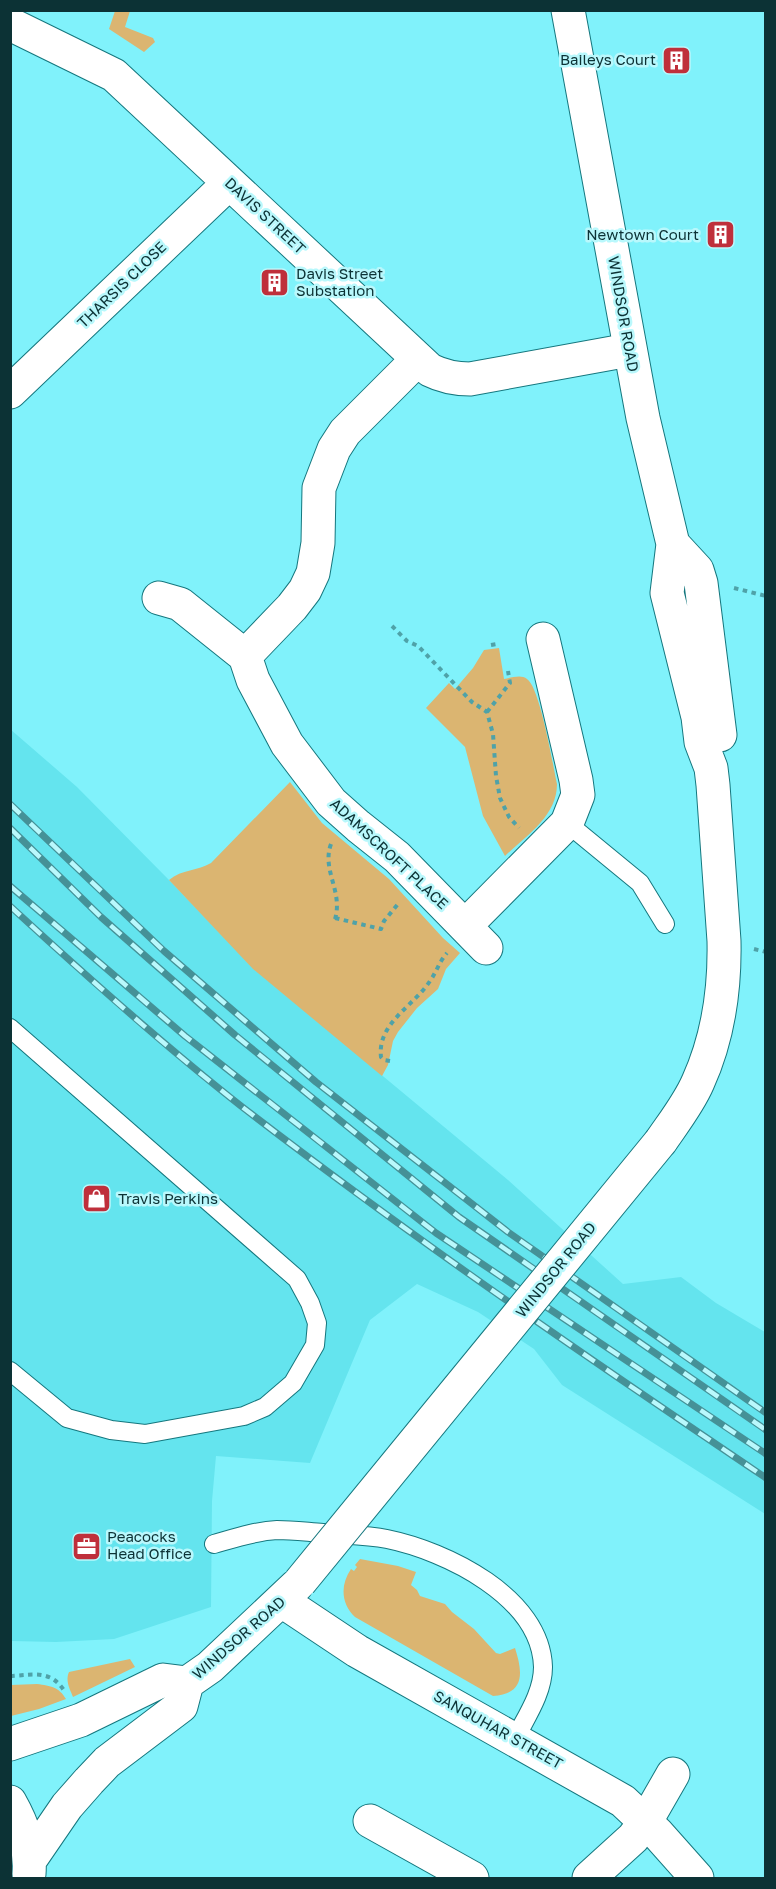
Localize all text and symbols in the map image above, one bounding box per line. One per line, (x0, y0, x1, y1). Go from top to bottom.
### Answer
building icon: Baileys Court (661, 44, 693, 76)
place label: Baileys Court (560, 50, 656, 68)
street label: DAVIS STREET (222, 173, 310, 257)
building icon: Newtown Court (704, 219, 736, 251)
place label: Newtown Court (586, 225, 699, 243)
street label: THARSIS CLOSE (73, 237, 170, 331)
street label: WINDSOR ROAD (605, 255, 643, 373)
place label: Davis Street Substation (296, 264, 383, 299)
building icon: Davis Street Substation (259, 267, 291, 299)
street label: ADAMSCROFT PLACE (327, 794, 452, 913)
shop icon: Travis Perkins (81, 1183, 113, 1215)
place label: Travis Perkins (118, 1189, 218, 1207)
street label: WINDSOR ROAD (511, 1218, 599, 1321)
place label: Peacocks Head Office (107, 1527, 192, 1562)
office icon: Peacocks Head Office (70, 1530, 102, 1562)
street label: WINDSOR ROAD (188, 1592, 288, 1682)
street label: SANQUHAR STREET (431, 1686, 566, 1772)

